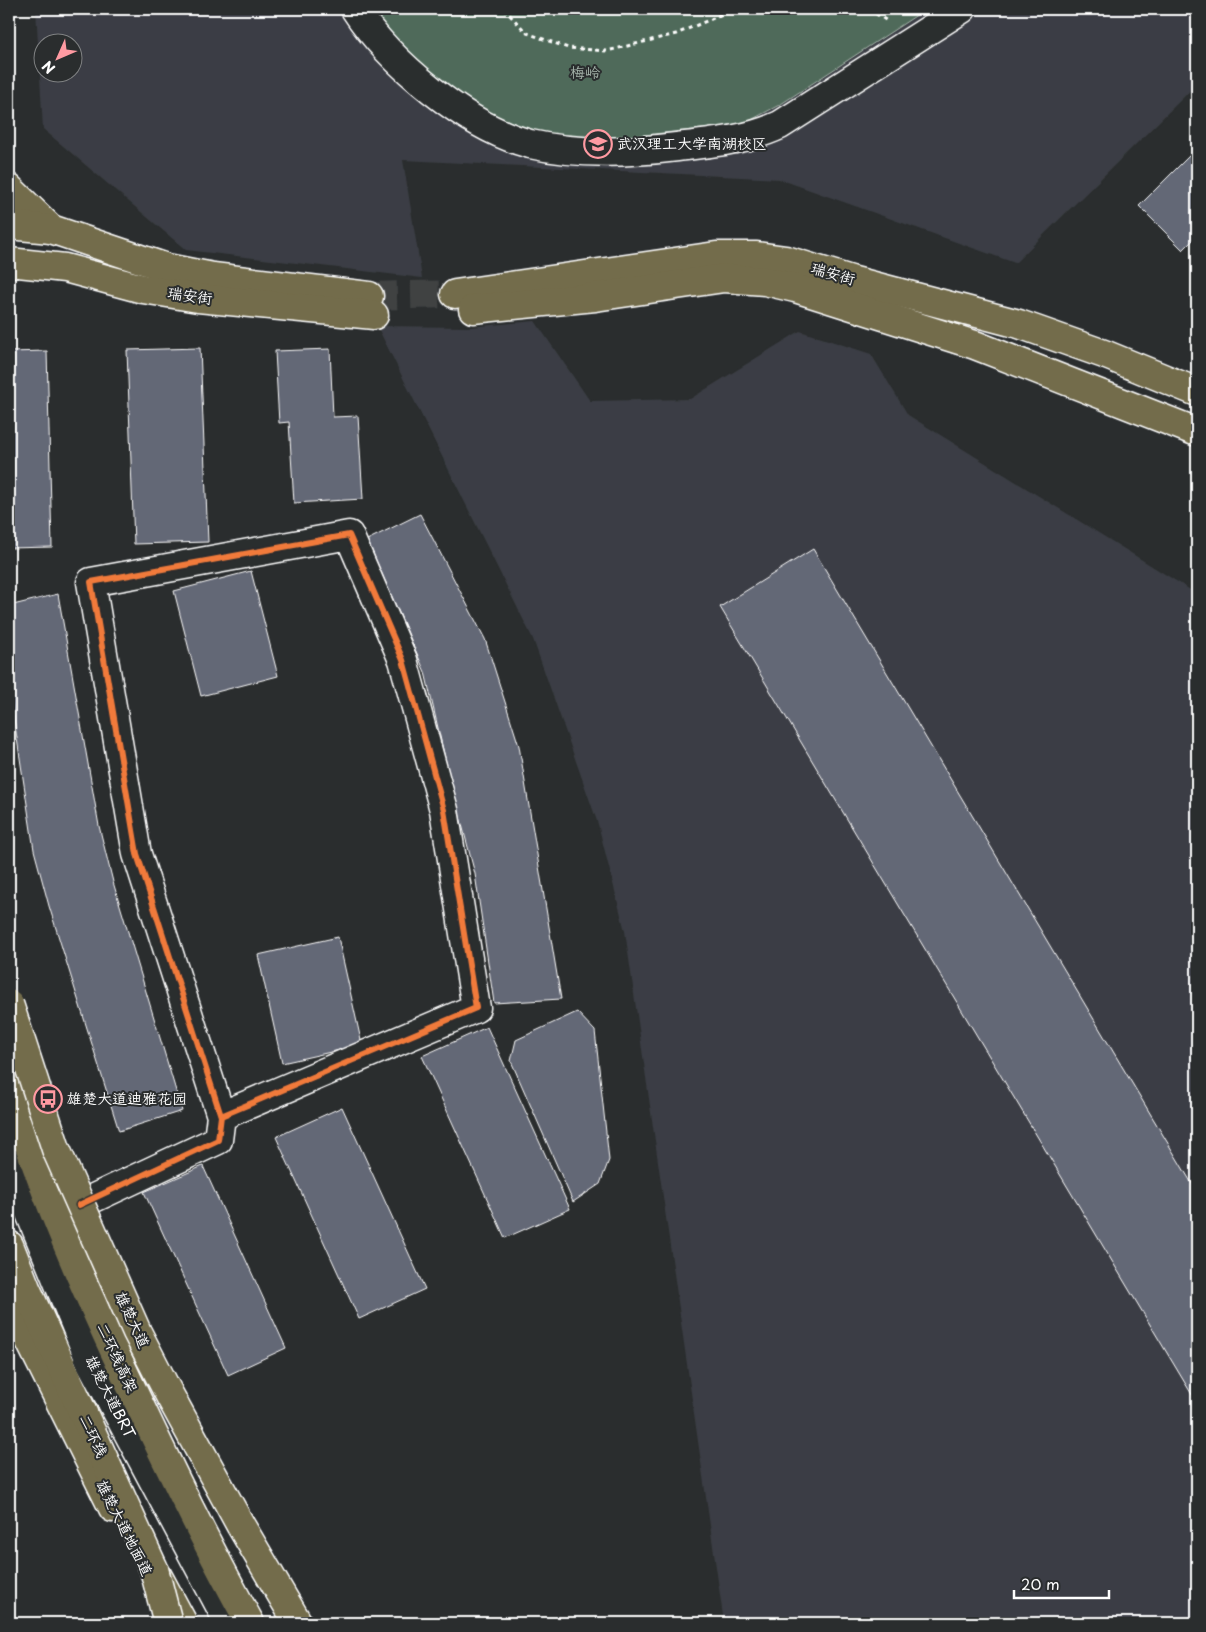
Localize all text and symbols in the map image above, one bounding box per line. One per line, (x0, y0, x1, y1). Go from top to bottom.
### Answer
north arrow (32, 32, 82, 82)
text: N (37, 56, 60, 79)
park label: 梅岭 (570, 60, 601, 83)
school or university icon: 武汉理工大学南湖校区 (583, 129, 613, 159)
place label: 武汉理工大学南湖校区 (617, 131, 767, 154)
street label: 瑞安街 (809, 255, 858, 290)
street label: 瑞安街 (166, 280, 214, 309)
bus stop icon: 雄楚大道迪雅花园 (33, 1084, 63, 1114)
place label: 雄楚大道迪雅花园 (67, 1086, 187, 1109)
street label: 雄楚大道 (110, 1287, 156, 1351)
street label: 二环线高架 (92, 1319, 145, 1396)
street label: 雄楚大道BRT (81, 1351, 142, 1443)
street label: 二环线 (74, 1410, 114, 1461)
street label: 雄楚大道地面道 (91, 1475, 159, 1579)
scale bar (1014, 1567, 1108, 1599)
text: 20 m (1021, 1572, 1060, 1595)

